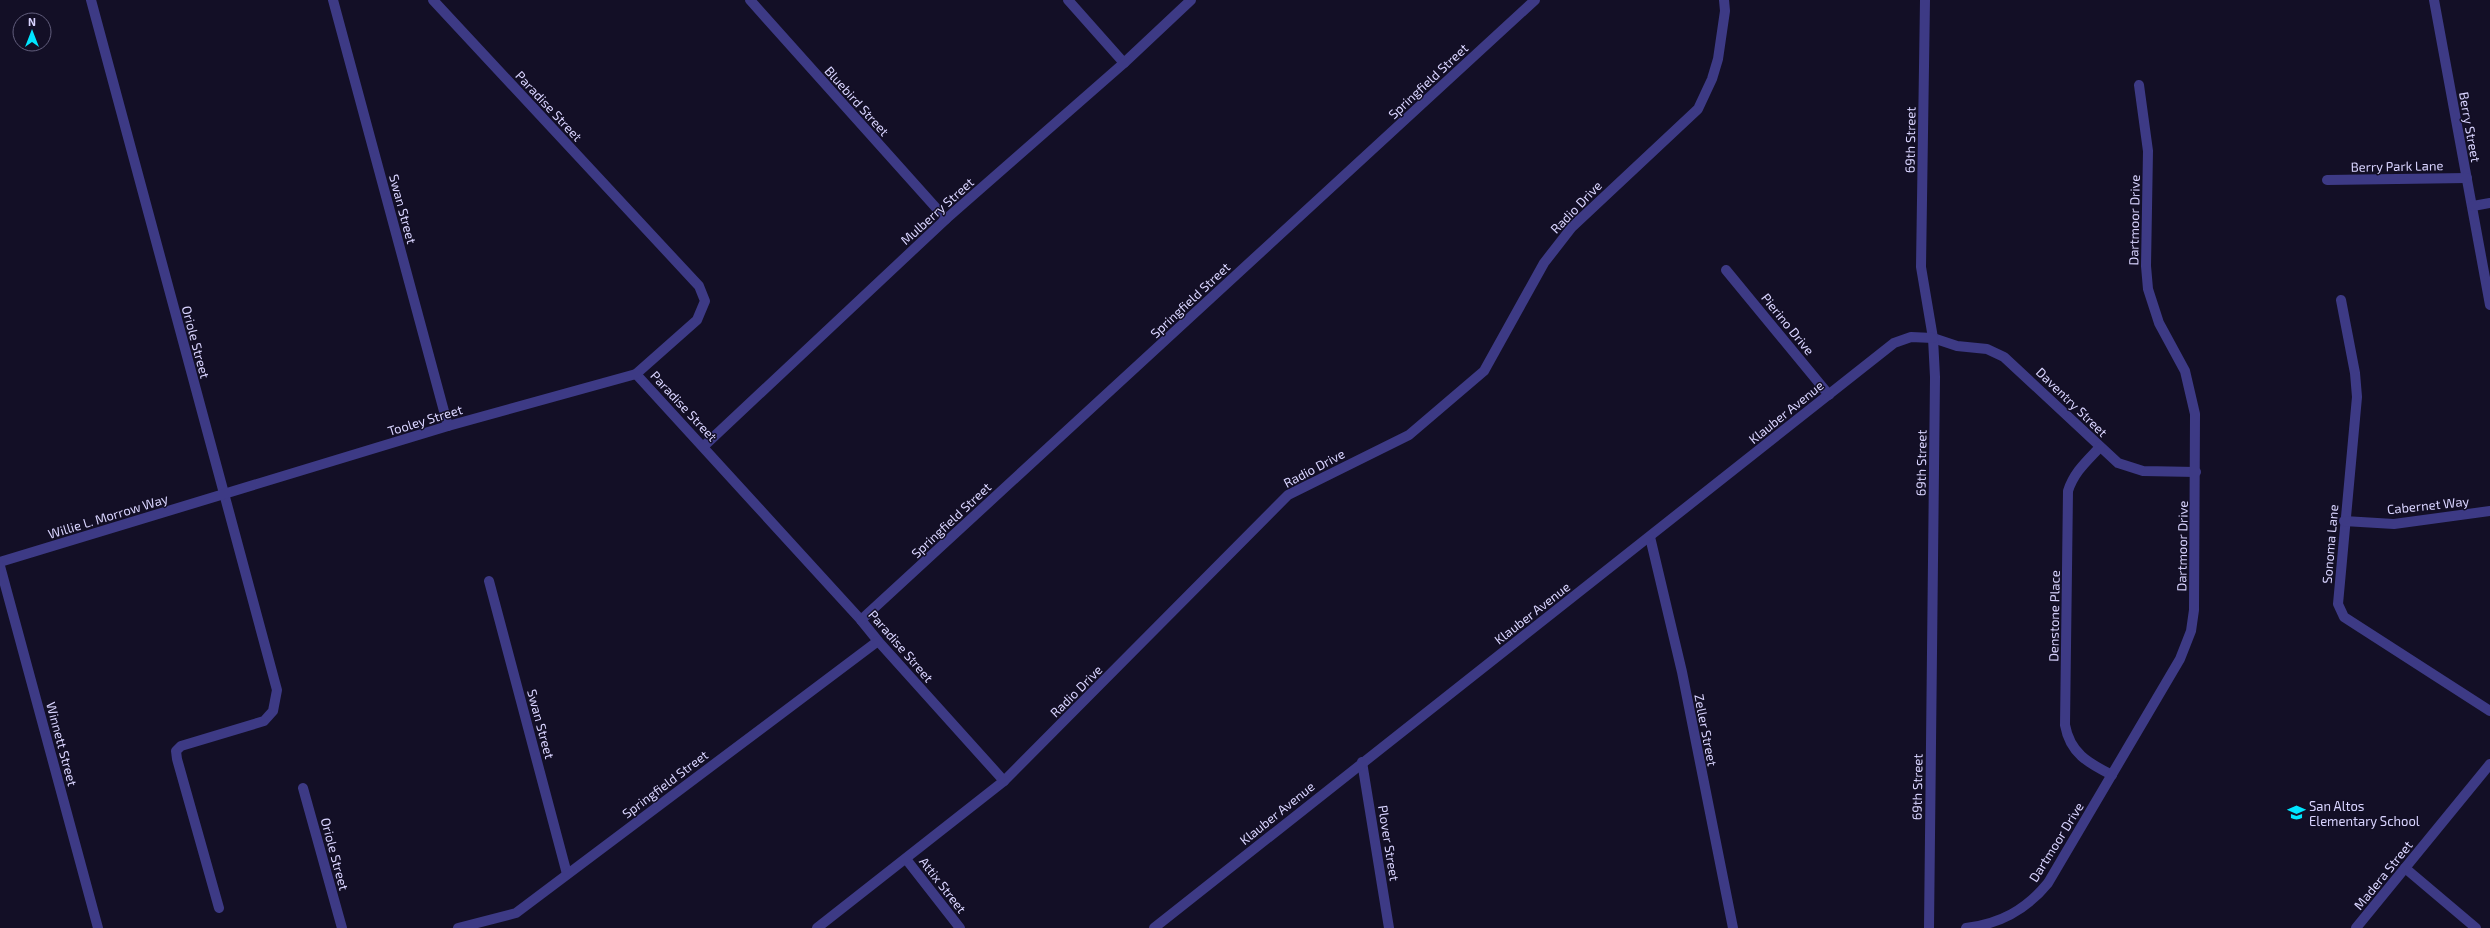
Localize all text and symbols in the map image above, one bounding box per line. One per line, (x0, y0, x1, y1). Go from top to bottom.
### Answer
north arrow (12, 12, 52, 52)
text: N (28, 15, 36, 28)
street label: Springfield Street (1385, 40, 1471, 122)
street label: Bluebird Street (821, 63, 893, 139)
street label: Paradise Street (512, 67, 586, 145)
street label: Berry Street (2456, 91, 2484, 163)
street label: 69th Street (1901, 107, 1919, 173)
street label: Berry Park Lane (2351, 157, 2443, 175)
street label: Swan Street (386, 172, 420, 246)
street label: Mulberry Street (897, 174, 977, 248)
street label: Dartmoor Drive (2125, 174, 2143, 266)
street label: Radio Drive (1547, 177, 1605, 237)
street label: Springfield Street (1147, 259, 1233, 341)
street label: Pierino Drive (1758, 290, 1818, 358)
street label: Oriole Street (179, 304, 213, 380)
street label: Daventry Street (2033, 364, 2111, 440)
street label: Paradise Street (647, 367, 721, 445)
street label: Klauber Avenue (1745, 377, 1827, 447)
street label: Tooley Street (386, 401, 464, 439)
street label: 69th Street (1912, 430, 1930, 496)
street label: Radio Drive (1281, 445, 1347, 491)
street label: Springfield Street (908, 479, 994, 561)
street label: Willie L. Morrow Way (46, 490, 170, 542)
street label: Cabernet Way (2386, 493, 2470, 517)
street label: Dartmoor Drive (2173, 500, 2191, 592)
street label: Sonoma Lane (2319, 504, 2341, 584)
street label: Denstone Place (2045, 570, 2063, 662)
street label: Klauber Avenue (1491, 578, 1573, 647)
street label: Paradise Street (865, 607, 937, 685)
street label: Radio Drive (1047, 662, 1105, 720)
street label: Swan Street (524, 687, 558, 761)
street label: Zeller Street (1691, 693, 1721, 767)
street label: Winnett Street (43, 700, 81, 788)
street label: Springfield Street (619, 747, 711, 821)
street label: 69th Street (1908, 754, 1926, 820)
street label: Klauber Avenue (1236, 778, 1318, 848)
place label: San Altos Elementary School (2309, 798, 2420, 829)
street label: Dartmoor Drive (2025, 799, 2087, 885)
school or university icon: San Altos Elementary School (2286, 803, 2306, 823)
street label: Plover Street (1375, 804, 1403, 882)
street label: Oriole Street (318, 816, 352, 892)
street label: Madera Street (2350, 837, 2416, 913)
street label: Attix Street (916, 854, 970, 916)

